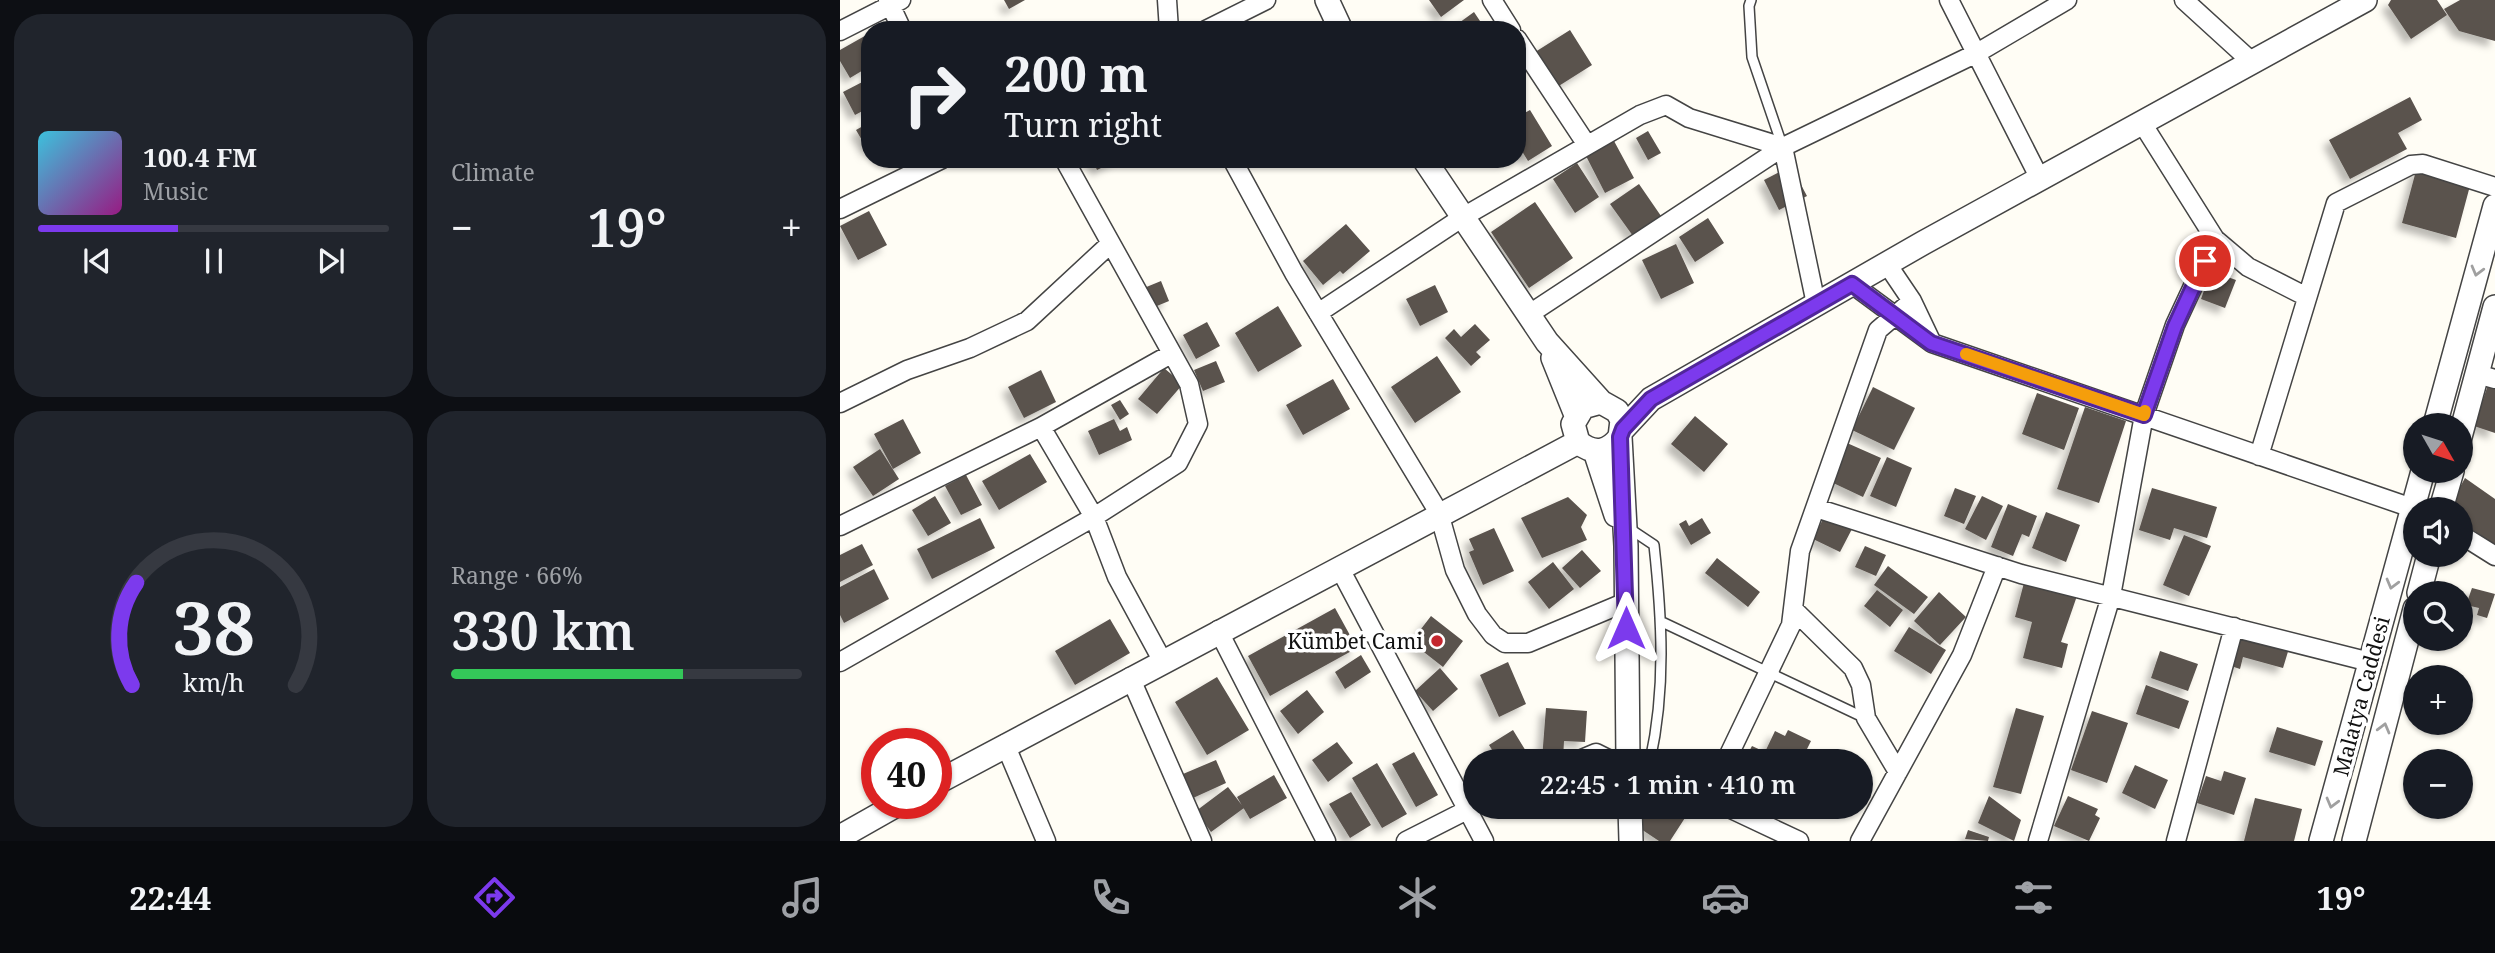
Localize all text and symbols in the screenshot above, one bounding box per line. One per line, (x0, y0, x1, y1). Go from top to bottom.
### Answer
text: 200 m (1004, 40, 1148, 106)
icon: right (889, 49, 980, 140)
text: Turn right (1004, 103, 1162, 146)
text: 100.4 FM (143, 139, 257, 175)
text: Climate (451, 156, 535, 188)
text: Music (143, 175, 208, 207)
text: 19° (587, 191, 667, 262)
text: − (451, 201, 473, 253)
text: + (781, 201, 802, 253)
pin (2175, 231, 2235, 291)
icon: previous (78, 242, 116, 280)
icon: pause (195, 242, 233, 280)
icon: next (312, 242, 350, 280)
icon: arrive (2186, 242, 2224, 280)
one-way arrow (2471, 265, 2485, 277)
north arrow (2403, 413, 2473, 483)
map controls (2403, 413, 2473, 819)
button: sound (2403, 497, 2473, 567)
text: Range · 66% (451, 559, 583, 591)
text: 38 (172, 577, 255, 676)
one-way arrow (2386, 578, 2400, 590)
button: search (2403, 581, 2473, 651)
position arrow (1589, 591, 1663, 665)
text: 330 km (451, 594, 635, 665)
street label: Malatya Caddesi (2326, 613, 2396, 779)
place label: Kümbet Cami (1287, 627, 1423, 655)
marker: Kümbet Cami (1429, 633, 1445, 649)
text: km/h (183, 665, 244, 699)
button: + (2403, 665, 2473, 735)
one-way arrow (2376, 722, 2390, 734)
speed limit sign: 40 (861, 728, 952, 819)
button: − (2403, 749, 2473, 819)
text: 22:45 · 1 min · 410 m (1540, 766, 1796, 802)
one-way arrow (2325, 797, 2340, 809)
icon: directions (470, 873, 519, 922)
icon: music (778, 873, 827, 922)
icon: phone (1086, 873, 1135, 922)
icon: climate (1393, 873, 1442, 922)
icon: car (1701, 873, 1750, 922)
icon: filters (2009, 873, 2058, 922)
text: 22:44 (129, 876, 211, 919)
text: 19° (2317, 876, 2366, 919)

